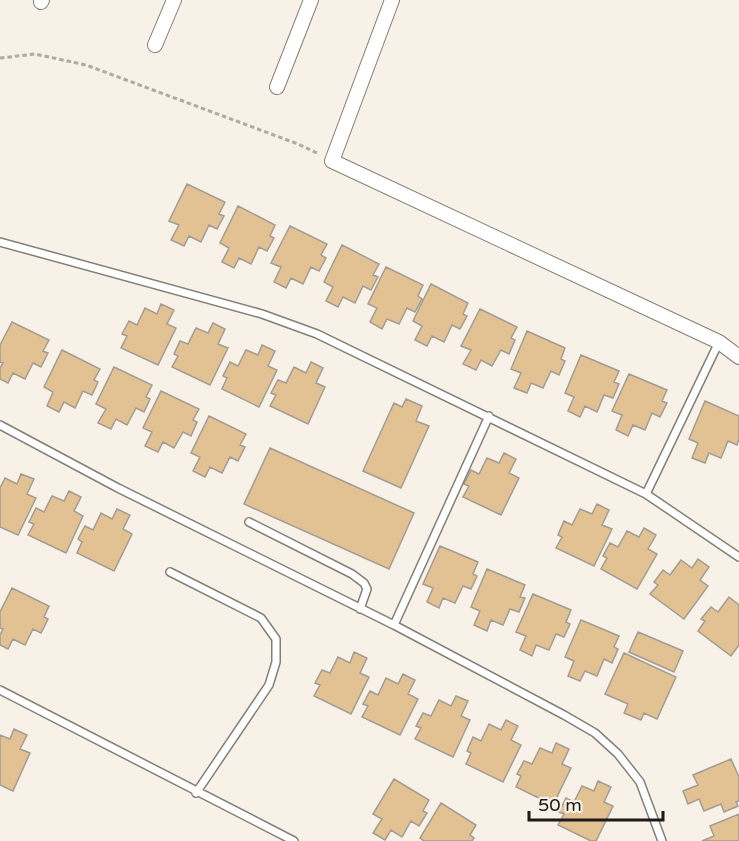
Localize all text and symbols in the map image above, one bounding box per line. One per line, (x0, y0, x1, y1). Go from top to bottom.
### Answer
scale bar (529, 784, 662, 822)
text: 50 m (538, 794, 582, 816)

